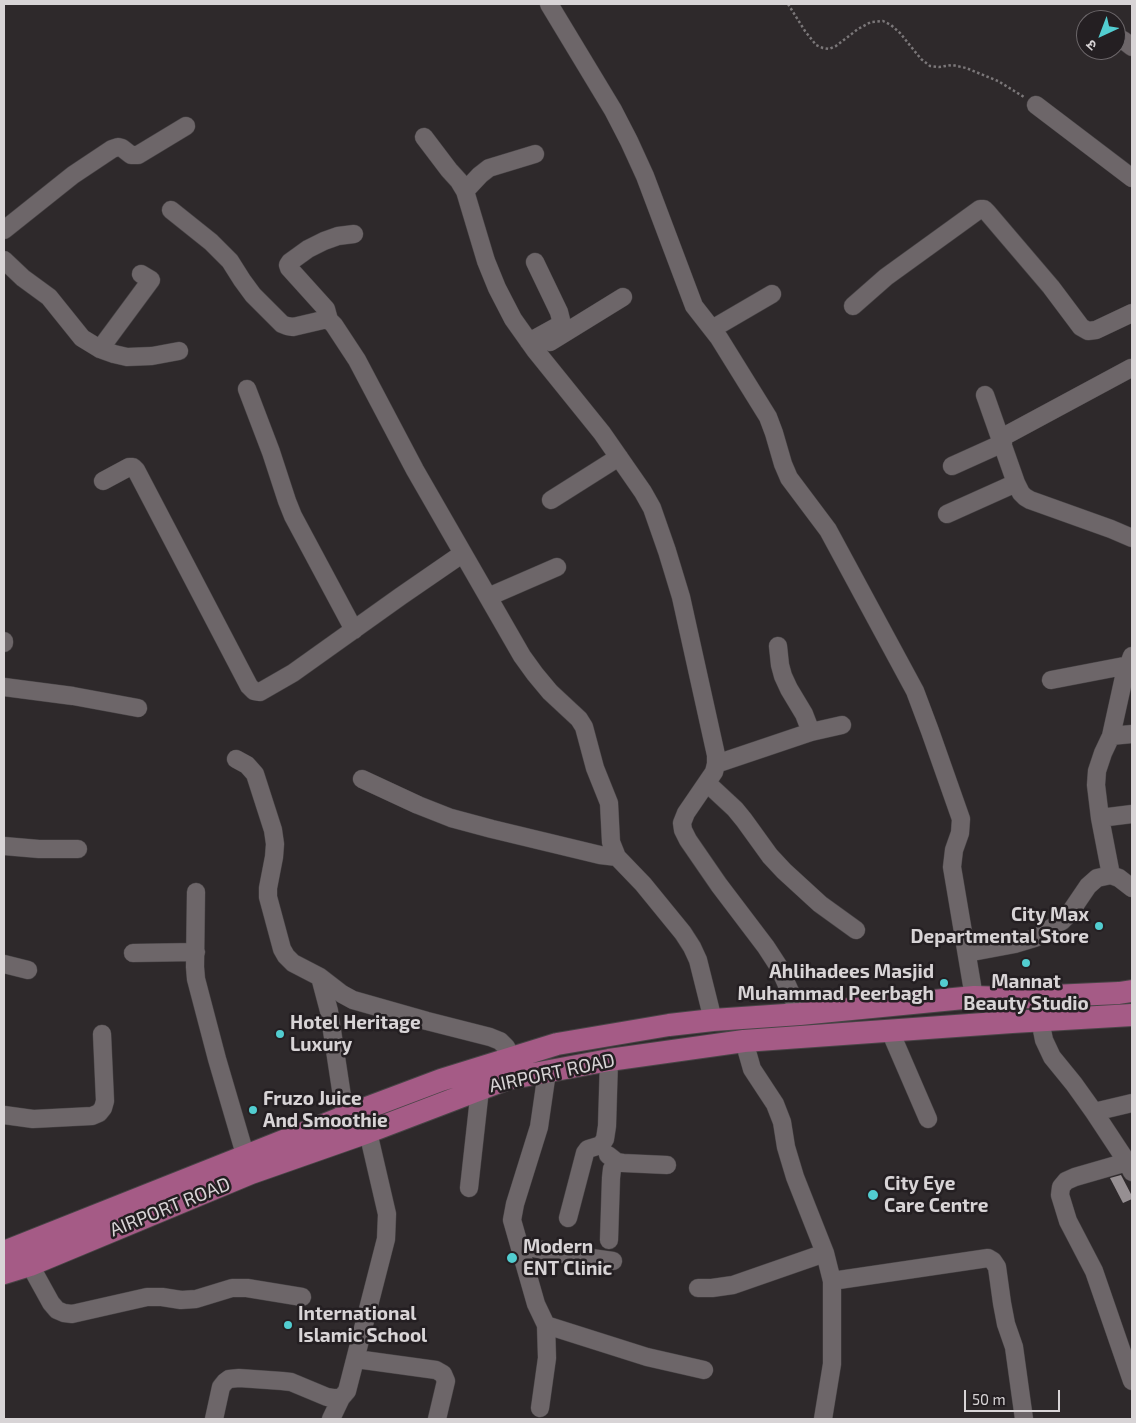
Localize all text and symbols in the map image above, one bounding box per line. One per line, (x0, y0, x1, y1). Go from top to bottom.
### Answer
north arrow (1076, 10, 1126, 60)
text: उ (1082, 37, 1100, 55)
place label: City Max Departmental Store (911, 904, 1089, 948)
marker: City Max Departmental Store (1093, 920, 1105, 932)
marker: Mannat Beauty Studio (1020, 957, 1032, 969)
place label: Ahlihadees Masjid Muhammad Peerbagh (738, 961, 934, 1005)
place label: Mannat Beauty Studio (963, 971, 1089, 1015)
marker: Ahlihadees Masjid Muhammad Peerbagh (938, 977, 950, 989)
place label: Hotel Heritage Luxury (290, 1012, 421, 1056)
marker: Hotel Heritage Luxury (274, 1028, 286, 1040)
street label: AIRPORT ROAD (487, 1049, 617, 1097)
place label: Fruzo Juice And Smoothie (263, 1088, 388, 1132)
marker: Fruzo Juice And Smoothie (247, 1104, 259, 1116)
street label: AIRPORT ROAD (106, 1172, 234, 1242)
place label: City Eye Care Centre (884, 1173, 989, 1217)
marker: City Eye Care Centre (866, 1188, 880, 1202)
place label: Modern ENT Clinic (523, 1236, 612, 1280)
marker: Modern ENT Clinic (505, 1251, 519, 1265)
place label: International Islamic School (298, 1303, 427, 1347)
marker: International Islamic School (282, 1319, 294, 1331)
scale bar (966, 1380, 1062, 1412)
text: 50 m (972, 1390, 1006, 1408)

